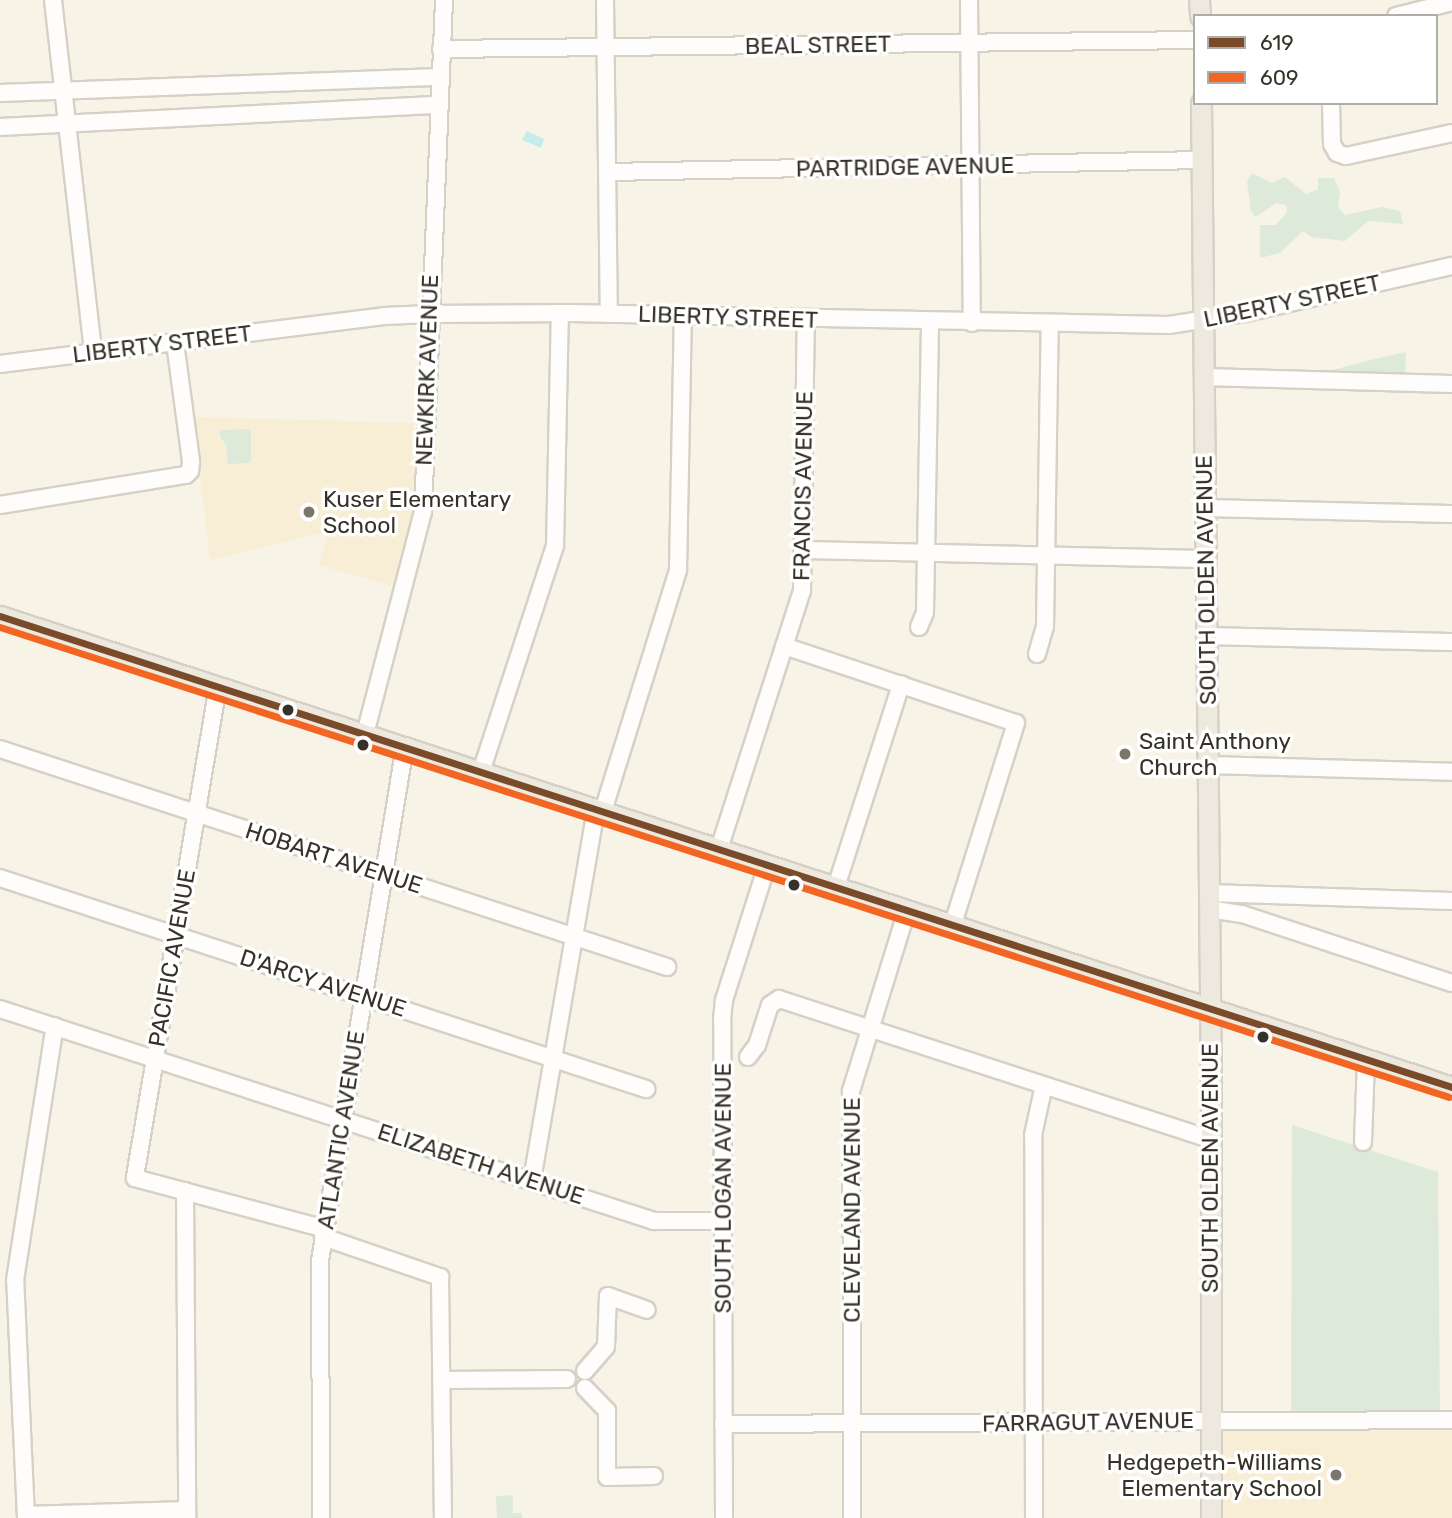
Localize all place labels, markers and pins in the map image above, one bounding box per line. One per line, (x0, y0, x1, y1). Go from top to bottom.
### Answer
place label: Kuser Elementary School (323, 485, 512, 539)
marker: Kuser Elementary School (301, 504, 317, 520)
unlabelled marker (281, 703, 295, 717)
place label: Saint Anthony Church (1139, 727, 1292, 781)
unlabelled marker (356, 738, 370, 752)
marker: Saint Anthony Church (1117, 746, 1133, 762)
unlabelled marker (787, 878, 801, 892)
unlabelled marker (1256, 1030, 1270, 1044)
place label: Hedgepeth-Williams Elementary School (1107, 1448, 1322, 1502)
marker: Hedgepeth-Williams Elementary School (1328, 1467, 1344, 1483)

